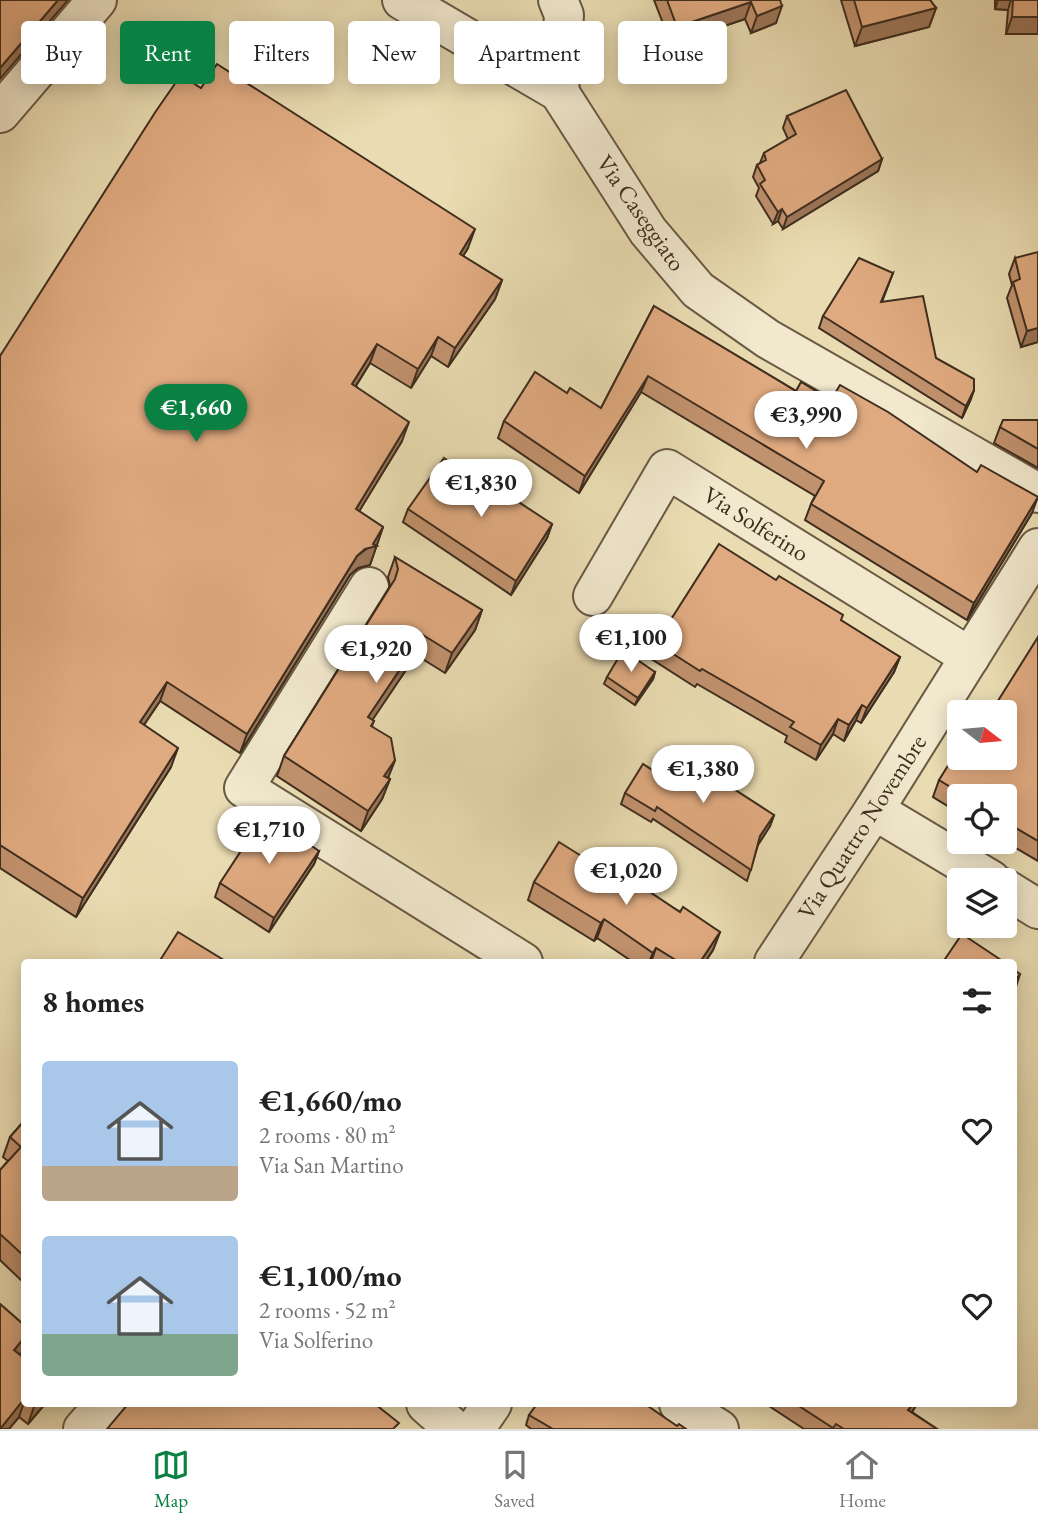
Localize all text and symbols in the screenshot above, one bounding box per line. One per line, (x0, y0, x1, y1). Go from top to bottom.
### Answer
chip: Buy (21, 21, 106, 84)
chip: Rent (120, 21, 215, 84)
chip: Filters (229, 21, 334, 84)
chip: New (348, 21, 440, 84)
chip: Apartment (454, 21, 604, 84)
chip: House (618, 21, 727, 84)
street label: Via Caseggiato (590, 148, 693, 277)
pin: €1,660 (139, 384, 253, 444)
text: €1,660 (160, 392, 232, 422)
pin: €3,990 (749, 392, 863, 451)
text: €3,990 (770, 399, 842, 429)
pin: €1,830 (424, 460, 538, 519)
text: €1,830 (445, 467, 517, 497)
street label: Via Solferino (698, 479, 815, 568)
pin: €1,100 (574, 614, 688, 674)
text: €1,100 (595, 622, 667, 652)
pin: €1,920 (319, 626, 433, 685)
text: €1,920 (340, 633, 412, 663)
north arrow (947, 700, 1017, 770)
map controls (947, 700, 1017, 938)
street label: Via Quattro Novembre (790, 728, 933, 925)
pin: €1,380 (646, 746, 760, 805)
text: €1,380 (667, 753, 739, 783)
button: locate (947, 784, 1017, 854)
pin: €1,710 (212, 806, 326, 866)
text: €1,710 (233, 814, 305, 844)
pin: €1,020 (569, 848, 683, 907)
text: €1,020 (590, 855, 662, 885)
button: layers (947, 868, 1017, 938)
text: 8 homes (42, 982, 144, 1021)
icon: filters (958, 982, 996, 1020)
text: €1,660/mo (259, 1081, 402, 1120)
icon: home (98, 1089, 182, 1173)
icon: heart (958, 1112, 996, 1150)
text: 2 rooms · 80 m² (259, 1120, 396, 1150)
text: Via San Martino (259, 1150, 404, 1180)
text: €1,100/mo (259, 1256, 402, 1295)
icon: home (98, 1264, 182, 1348)
icon: heart (958, 1287, 996, 1325)
text: 2 rooms · 52 m² (259, 1295, 396, 1325)
text: Via Solferino (259, 1325, 373, 1355)
tab: Map (152, 1446, 190, 1513)
tab: Saved (494, 1446, 535, 1513)
tab: Home (839, 1446, 886, 1513)

